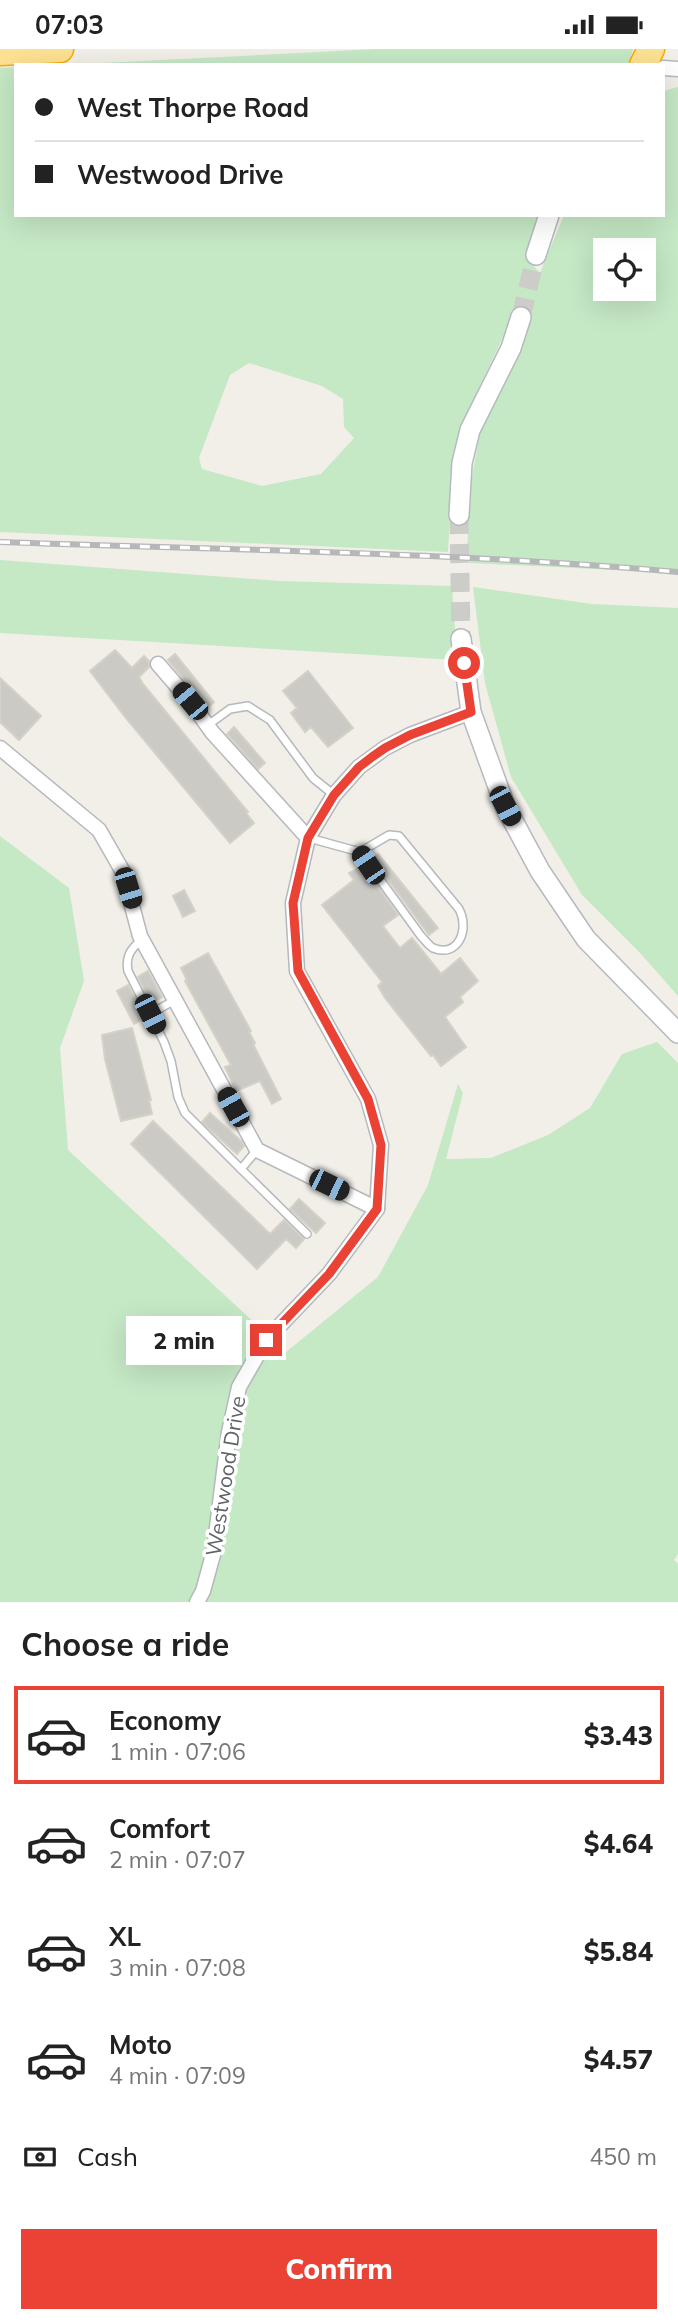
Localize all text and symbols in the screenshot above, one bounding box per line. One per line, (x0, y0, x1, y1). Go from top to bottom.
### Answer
text: 07:03 (35, 8, 104, 41)
text: West Thorpe Road (77, 91, 309, 124)
text: Westwood Drive (77, 158, 283, 191)
map controls (593, 238, 656, 301)
button: locate (593, 238, 656, 301)
route start (448, 647, 480, 679)
car (169, 678, 212, 724)
car (486, 783, 525, 829)
car (348, 842, 389, 888)
car (112, 865, 145, 911)
car (132, 991, 169, 1037)
car (214, 1084, 253, 1130)
car (306, 1166, 353, 1204)
callout: 2 min (126, 1315, 242, 1365)
route end (250, 1324, 282, 1356)
text: 2 min (153, 1326, 215, 1355)
street label: Westwood Drive (199, 1394, 251, 1558)
text: Choose a ride (21, 1624, 229, 1664)
icon: car (25, 1704, 88, 1767)
text: Economy (109, 1704, 221, 1737)
text: $3.43 (584, 1719, 653, 1752)
text: 1 min · 07:06 (109, 1737, 246, 1766)
icon: car (25, 1812, 88, 1875)
text: Comfort (109, 1812, 210, 1845)
text: $4.64 (584, 1827, 653, 1860)
text: 2 min · 07:07 (109, 1845, 246, 1874)
icon: car (25, 1920, 88, 1983)
text: XL (109, 1920, 141, 1953)
text: $5.84 (584, 1935, 653, 1968)
text: 3 min · 07:08 (109, 1953, 246, 1982)
icon: car (25, 2028, 88, 2091)
text: Moto (109, 2028, 172, 2061)
text: $4.57 (584, 2043, 653, 2076)
text: 4 min · 07:09 (109, 2061, 246, 2090)
icon: cash (21, 2138, 59, 2176)
text: Cash (77, 2140, 138, 2173)
text: 450 m (589, 2142, 657, 2171)
button: Confirm (21, 2229, 657, 2309)

